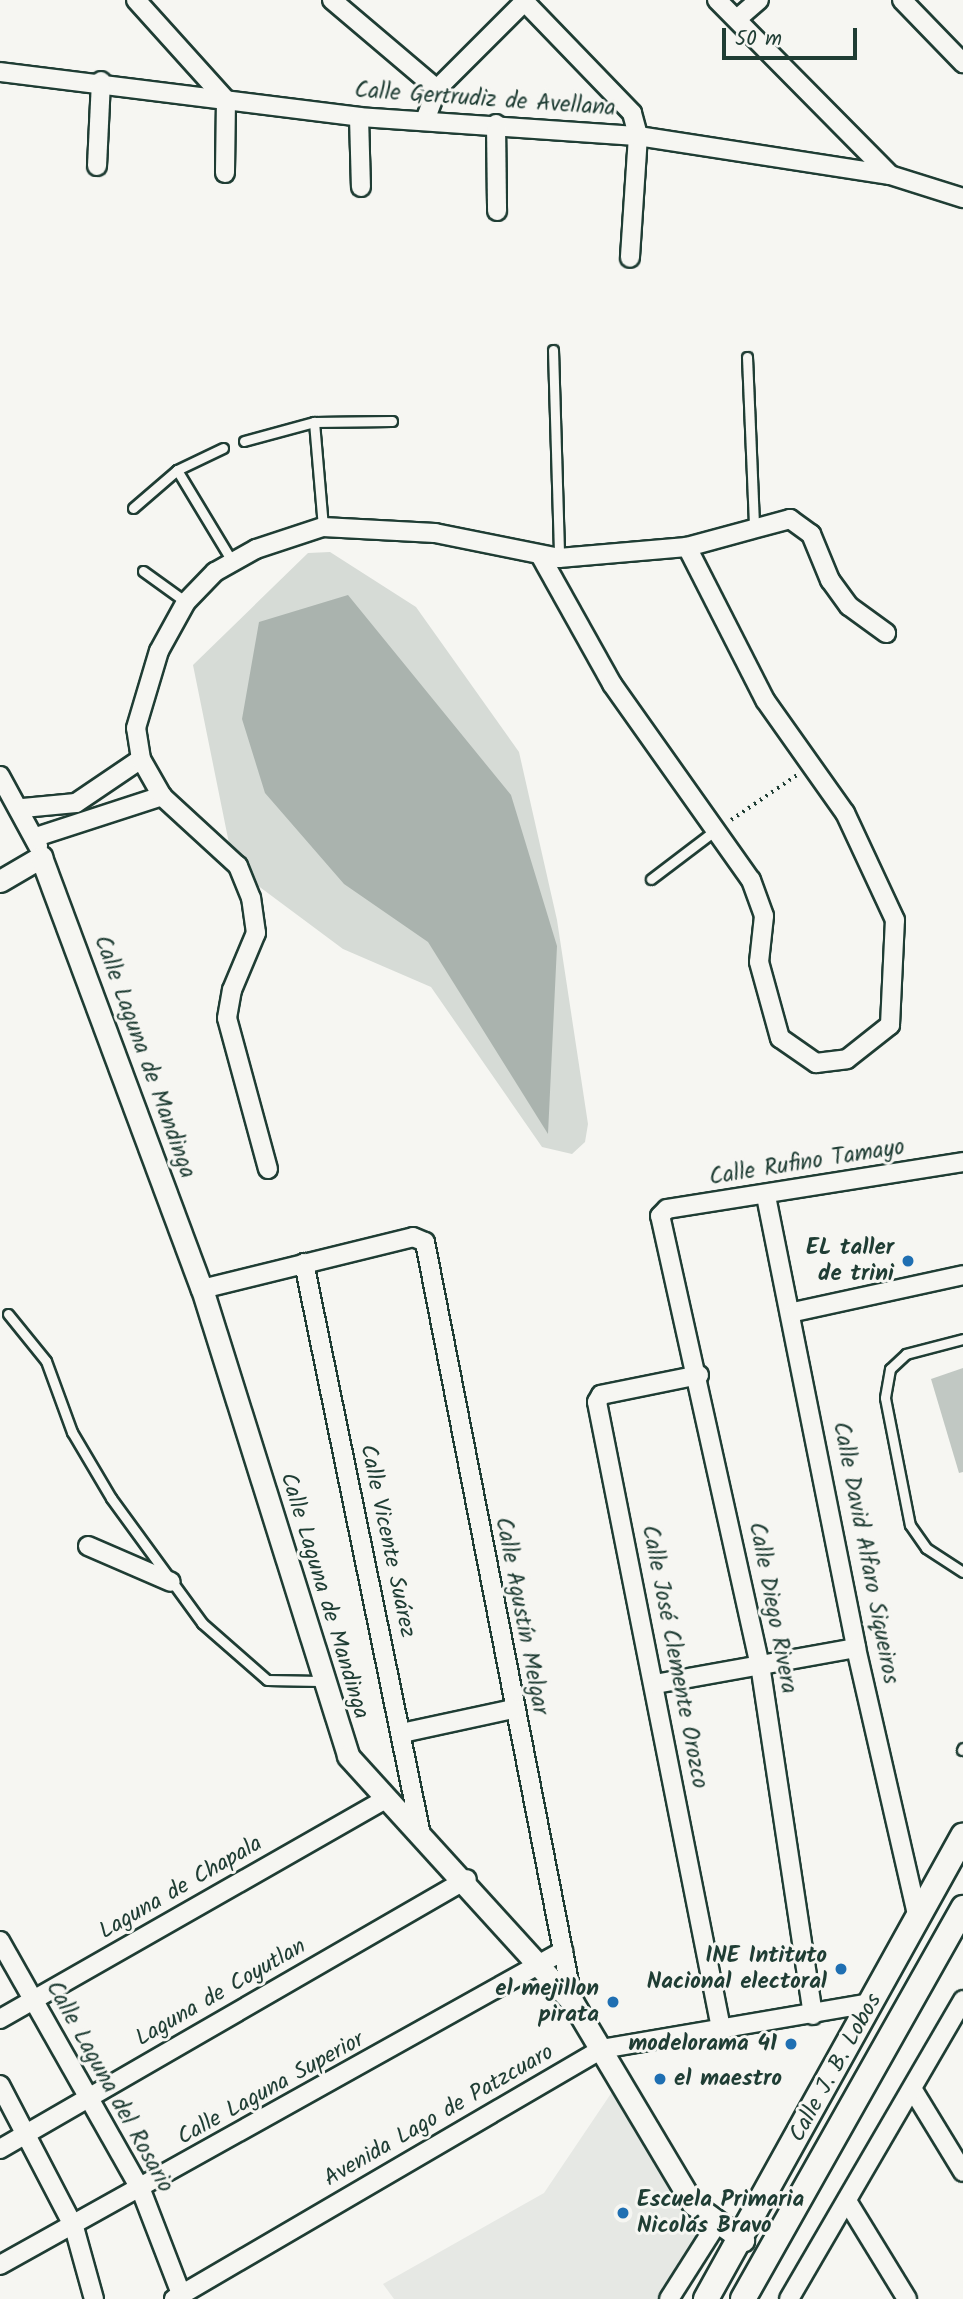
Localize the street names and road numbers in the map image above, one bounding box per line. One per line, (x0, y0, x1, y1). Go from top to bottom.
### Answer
street label: Calle Gertrudiz de Avellana (354, 77, 616, 123)
street label: Calle Laguna de Mandinga (87, 932, 201, 1182)
street label: Calle Rufino Tamayo (707, 1134, 907, 1192)
street label: Calle David Alfaro Siqueiros (826, 1420, 904, 1686)
street label: Calle Vicente Suárez (353, 1442, 421, 1640)
street label: Calle Laguna de Mandinga (273, 1469, 375, 1723)
street label: Calle Agustín Melgar (488, 1515, 554, 1717)
street label: Calle Diego Rivera (742, 1520, 802, 1696)
street label: Calle José Clemente Orozco (635, 1523, 713, 1791)
street label: Laguna de Chapala (95, 1830, 267, 1946)
street label: Laguna de Coyutlan (131, 1933, 311, 2053)
street label: Calle Laguna del Rosario (39, 1976, 179, 2198)
street label: Calle J. B. Lobos (784, 1989, 888, 2147)
street label: Calle Laguna Superior (173, 2026, 369, 2152)
street label: Avenida Lago de Patzcuaro (319, 2039, 559, 2193)

